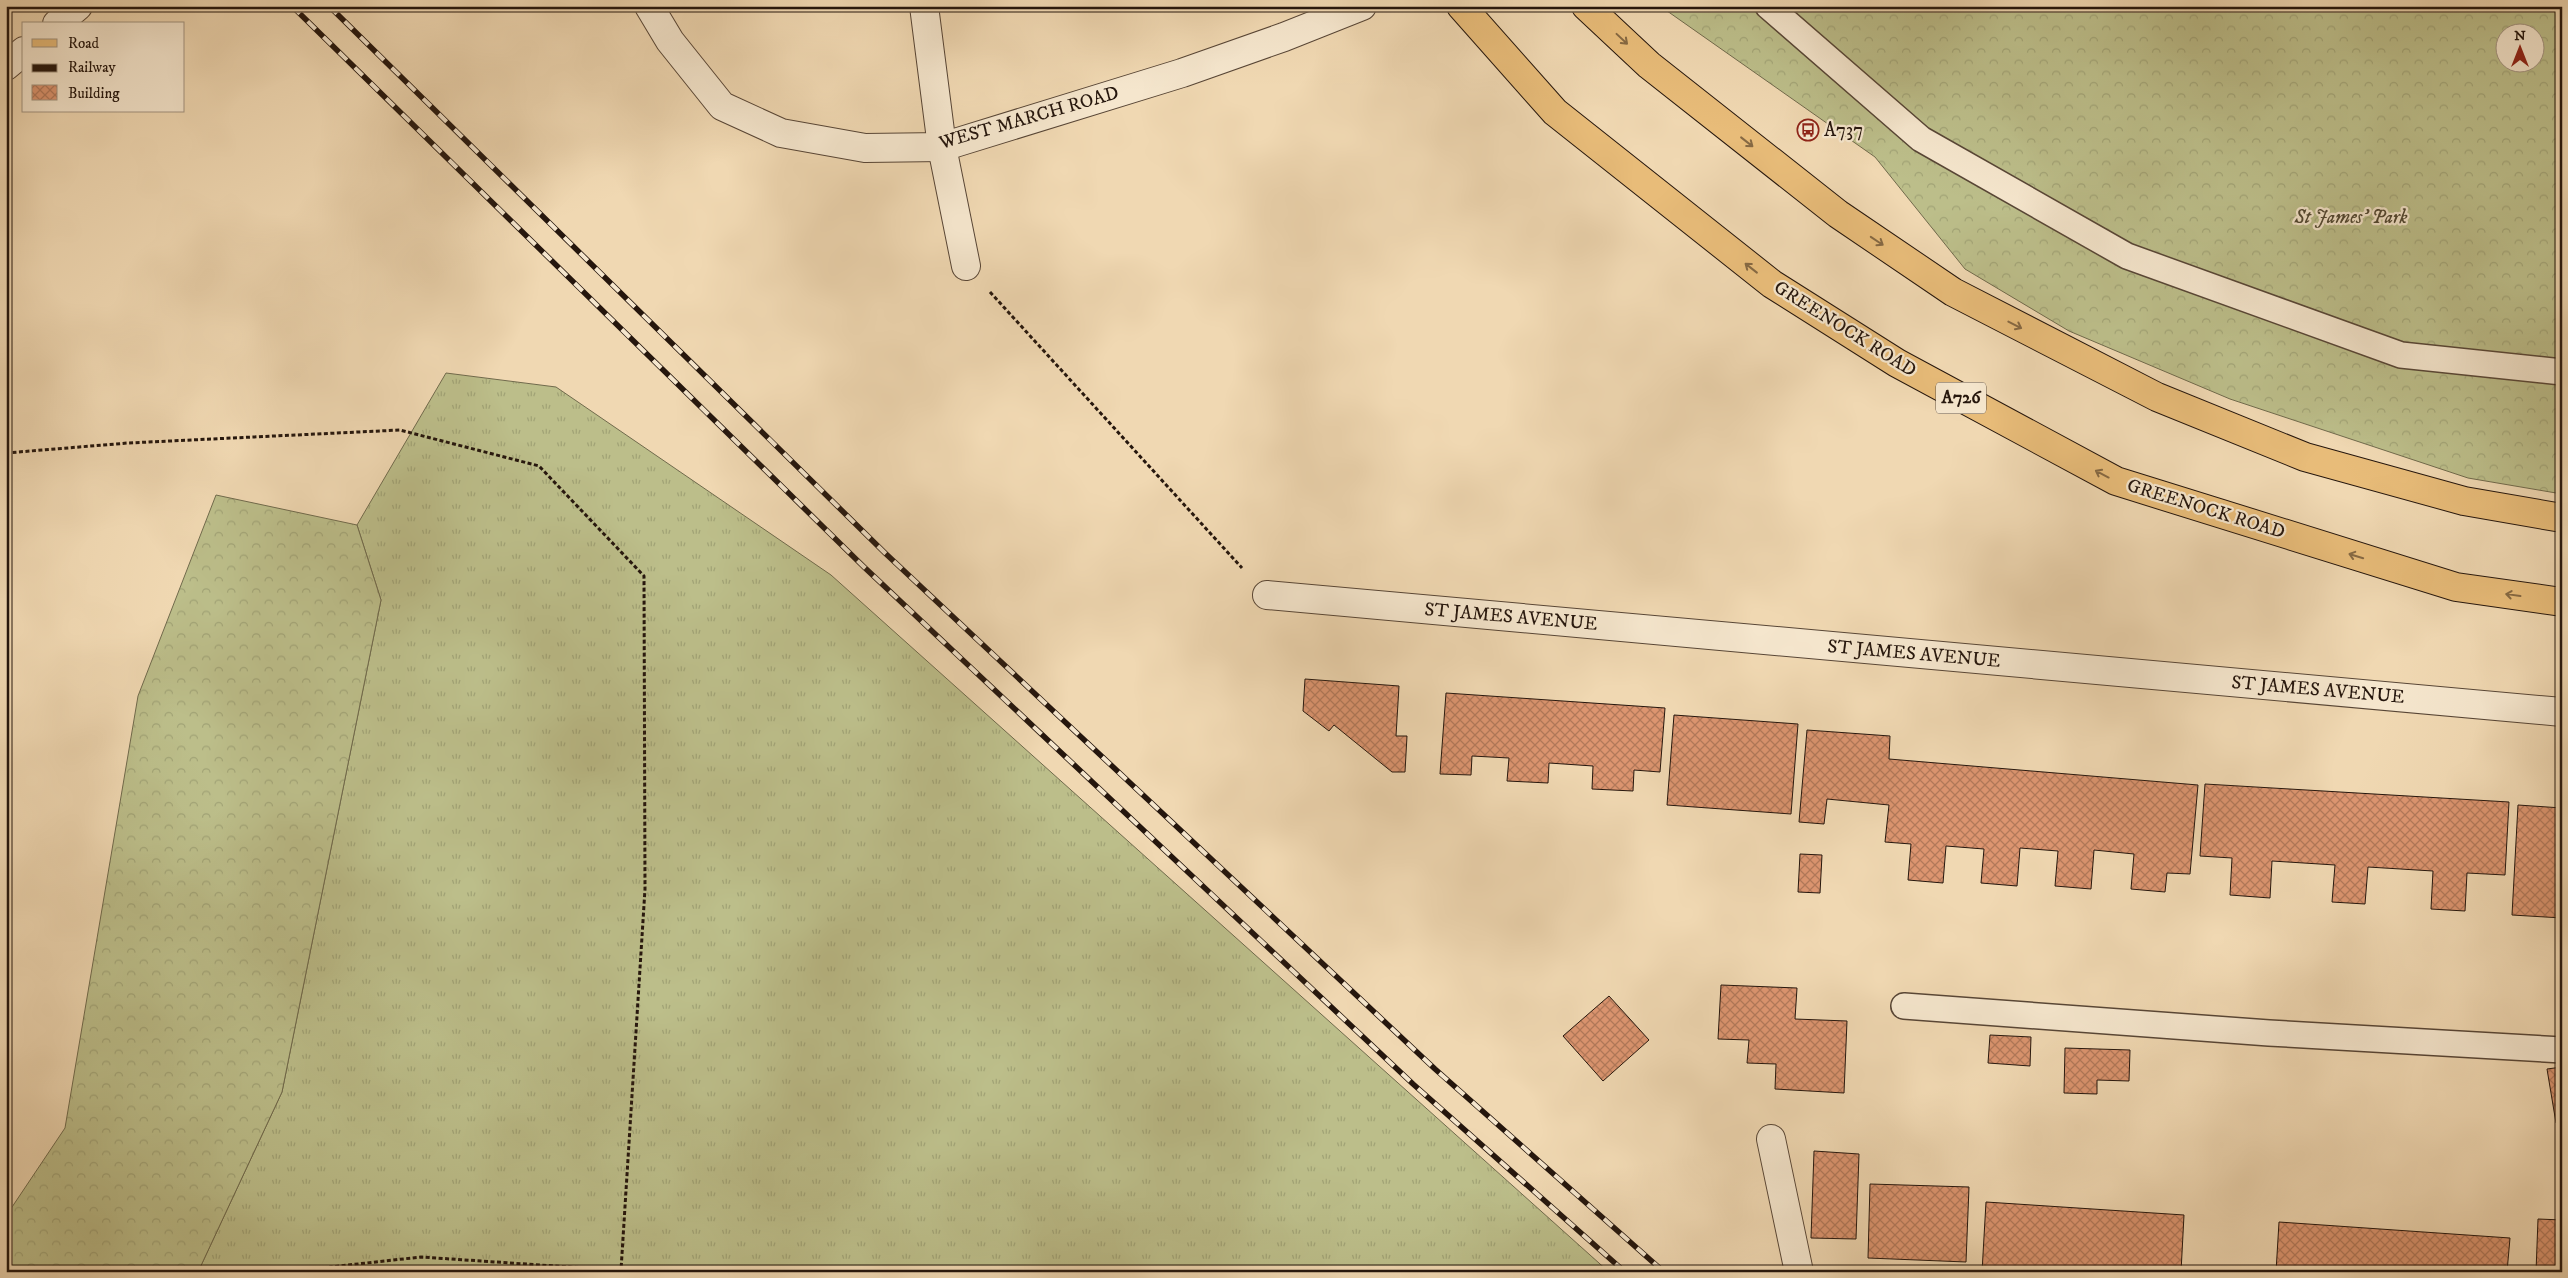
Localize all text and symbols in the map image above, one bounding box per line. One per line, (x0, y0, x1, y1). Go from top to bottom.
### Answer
legend (22, 22, 185, 112)
north arrow (2496, 22, 2546, 72)
text: N (2514, 27, 2526, 45)
one-way arrow (1615, 33, 1628, 45)
text: Road (68, 34, 100, 53)
text: Railway (68, 58, 116, 77)
street label: WEST MARCH ROAD (935, 81, 1122, 155)
text: Building (68, 84, 120, 103)
bus stop icon: A737 (1796, 118, 1820, 142)
place label: A737 (1824, 119, 1863, 142)
one-way arrow (1740, 137, 1753, 148)
park label: St James' Park (2293, 206, 2408, 229)
one-way arrow (1869, 236, 1883, 246)
one-way arrow (1745, 262, 1758, 273)
street label: GREENOCK ROAD (1769, 276, 1921, 382)
one-way arrow (2008, 320, 2023, 330)
road number: A726 (1936, 382, 1986, 413)
one-way arrow (2095, 469, 2110, 478)
street label: GREENOCK ROAD (2124, 474, 2288, 544)
one-way arrow (2349, 551, 2365, 561)
one-way arrow (2506, 590, 2522, 600)
street label: ST JAMES AVENUE (1424, 598, 1598, 636)
street label: ST JAMES AVENUE (1827, 635, 2001, 673)
street label: ST JAMES AVENUE (2231, 671, 2405, 709)

